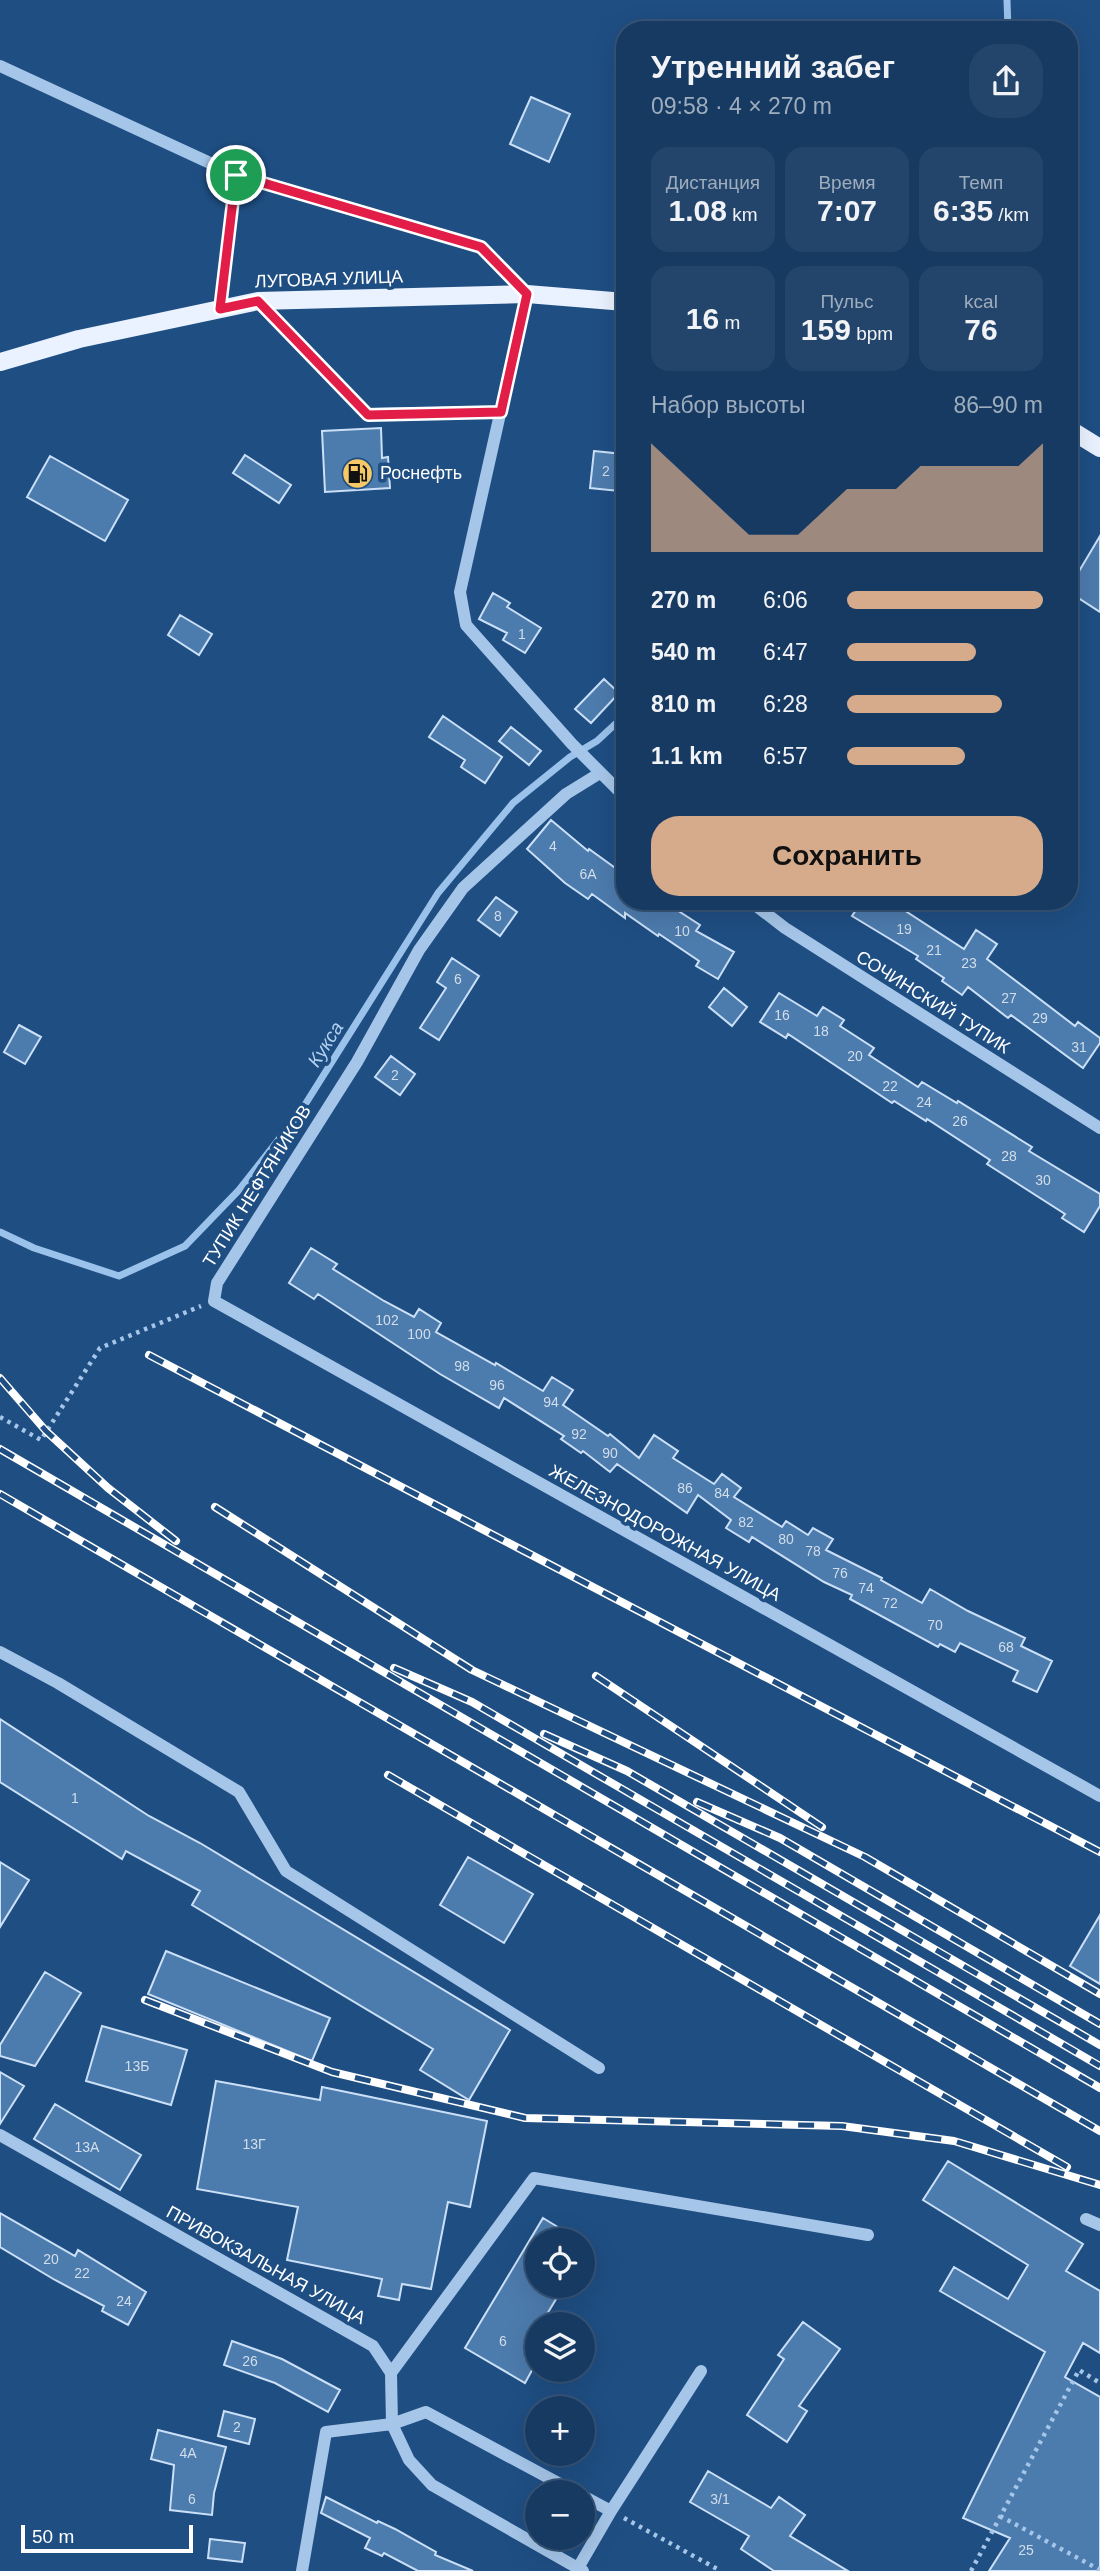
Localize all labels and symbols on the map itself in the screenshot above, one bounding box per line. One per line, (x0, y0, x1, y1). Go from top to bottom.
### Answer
pin (206, 145, 266, 205)
street label: ЛУГОВАЯ УЛИЦА (255, 266, 403, 292)
fuel station icon: Роснефть (340, 456, 374, 490)
place label: Роснефть (380, 463, 462, 483)
house number: 2 (602, 463, 610, 479)
house number: 1 (518, 626, 526, 642)
house number: 4 (549, 838, 557, 854)
house number: 6А (579, 866, 597, 882)
house number: 8 (494, 908, 502, 924)
house number: 19 (896, 921, 912, 937)
house number: 10 (674, 923, 690, 939)
house number: 21 (926, 942, 942, 958)
street label: СОЧИНСКИЙ ТУПИК (853, 946, 1014, 1058)
house number: 23 (961, 955, 977, 971)
house number: 6 (454, 971, 462, 987)
house number: 27 (1001, 990, 1017, 1006)
house number: 16 (774, 1007, 790, 1023)
house number: 29 (1032, 1010, 1048, 1026)
water label: Кукса (303, 1018, 347, 1071)
house number: 18 (813, 1023, 829, 1039)
house number: 31 (1071, 1039, 1087, 1055)
house number: 20 (847, 1048, 863, 1064)
house number: 2 (391, 1067, 399, 1083)
house number: 22 (882, 1078, 898, 1094)
house number: 24 (916, 1094, 932, 1110)
street label: ТУПИК НЕФТЯНИКОВ (199, 1101, 315, 1271)
house number: 26 (952, 1113, 968, 1129)
house number: 28 (1001, 1148, 1017, 1164)
house number: 30 (1035, 1172, 1051, 1188)
house number: 102 (375, 1312, 399, 1328)
house number: 100 (407, 1326, 431, 1342)
house number: 98 (454, 1358, 470, 1374)
house number: 96 (489, 1377, 505, 1393)
house number: 94 (543, 1394, 559, 1410)
house number: 92 (571, 1426, 587, 1442)
house number: 90 (602, 1445, 618, 1461)
street label: ЖЕЛЕЗНОДОРОЖНАЯ УЛИЦА (546, 1461, 784, 1605)
house number: 86 (677, 1480, 693, 1496)
house number: 84 (714, 1485, 730, 1501)
house number: 82 (738, 1514, 754, 1530)
house number: 80 (778, 1531, 794, 1547)
house number: 78 (805, 1543, 821, 1559)
house number: 76 (832, 1565, 848, 1581)
house number: 74 (858, 1580, 874, 1596)
house number: 72 (882, 1595, 898, 1611)
house number: 70 (927, 1617, 943, 1633)
house number: 68 (998, 1639, 1014, 1655)
house number: 1 (71, 1790, 79, 1806)
house number: 13Б (125, 2058, 149, 2074)
house number: 13Г (242, 2136, 266, 2152)
house number: 13А (75, 2139, 100, 2155)
street label: ПРИВОКЗАЛЬНАЯ УЛИЦА (163, 2202, 369, 2328)
house number: 20 (43, 2251, 59, 2267)
house number: 22 (74, 2265, 90, 2281)
house number: 24 (116, 2293, 132, 2309)
house number: 6 (499, 2333, 507, 2349)
house number: 26 (242, 2353, 258, 2369)
house number: 2 (233, 2419, 241, 2435)
house number: 4А (179, 2445, 197, 2461)
house number: 6 (188, 2491, 196, 2507)
house number: 3/1 (710, 2491, 730, 2507)
scale bar (21, 2522, 192, 2554)
house number: 25 (1018, 2542, 1034, 2558)

